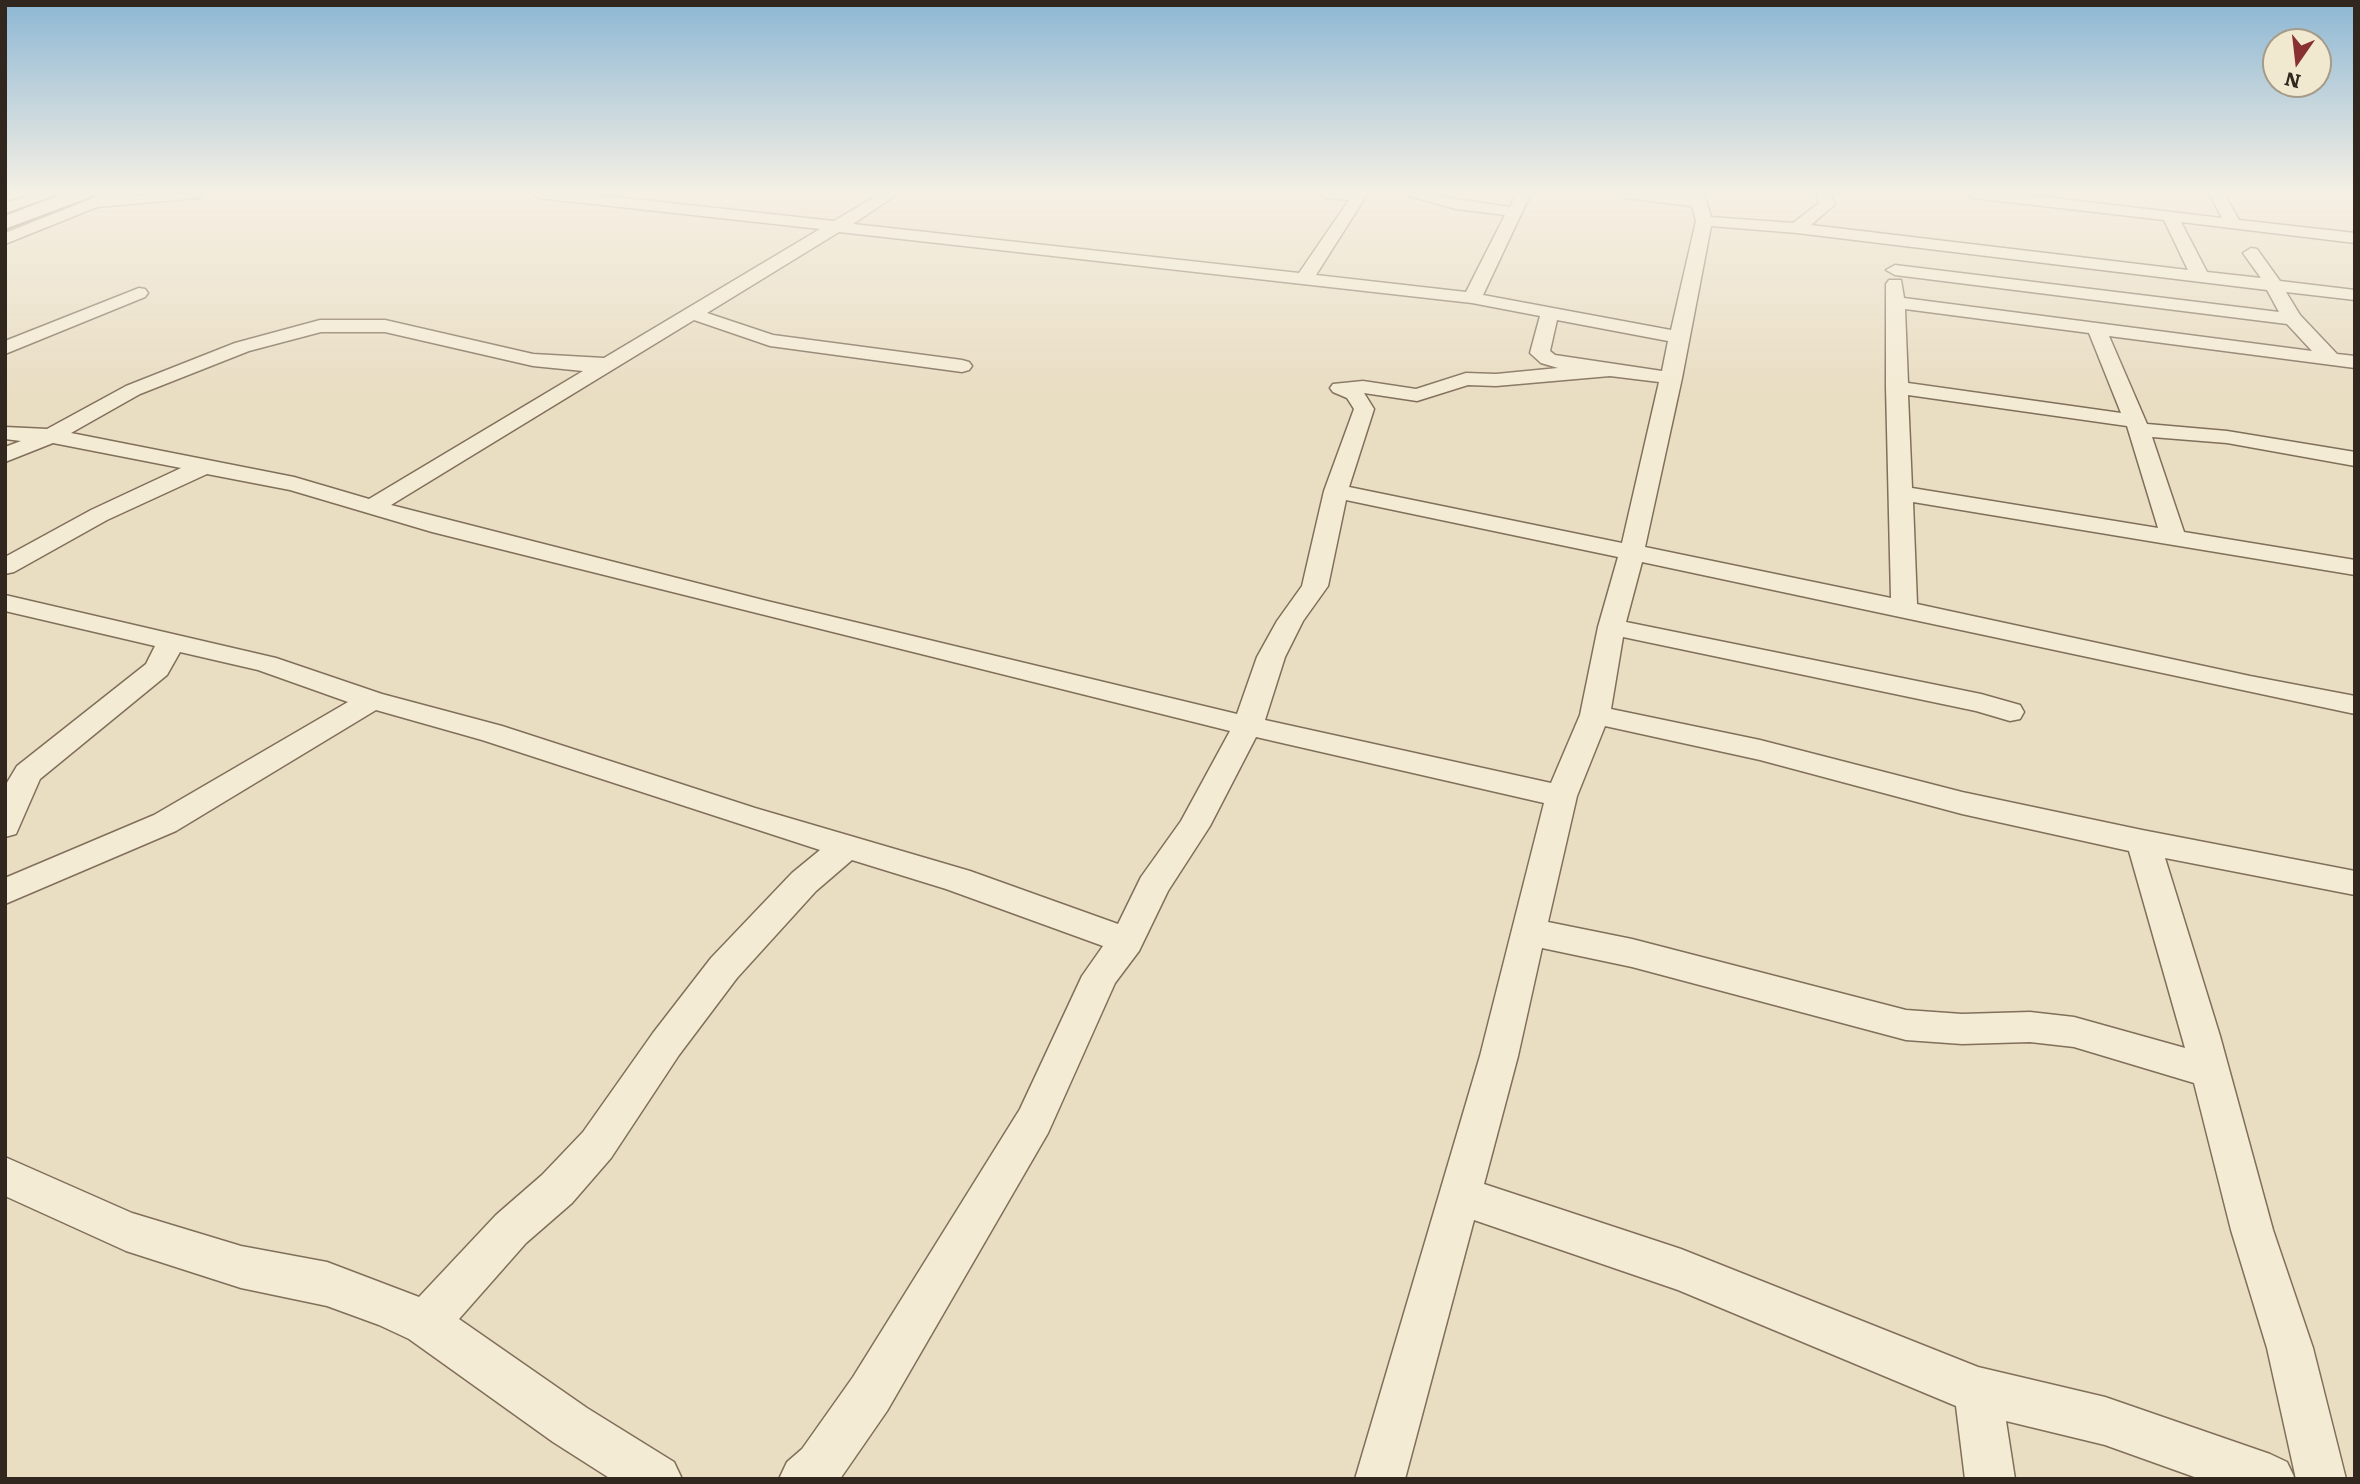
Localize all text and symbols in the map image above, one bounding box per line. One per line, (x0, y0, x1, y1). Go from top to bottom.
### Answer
north arrow (2262, 28, 2332, 98)
text: N (2281, 66, 2304, 97)

